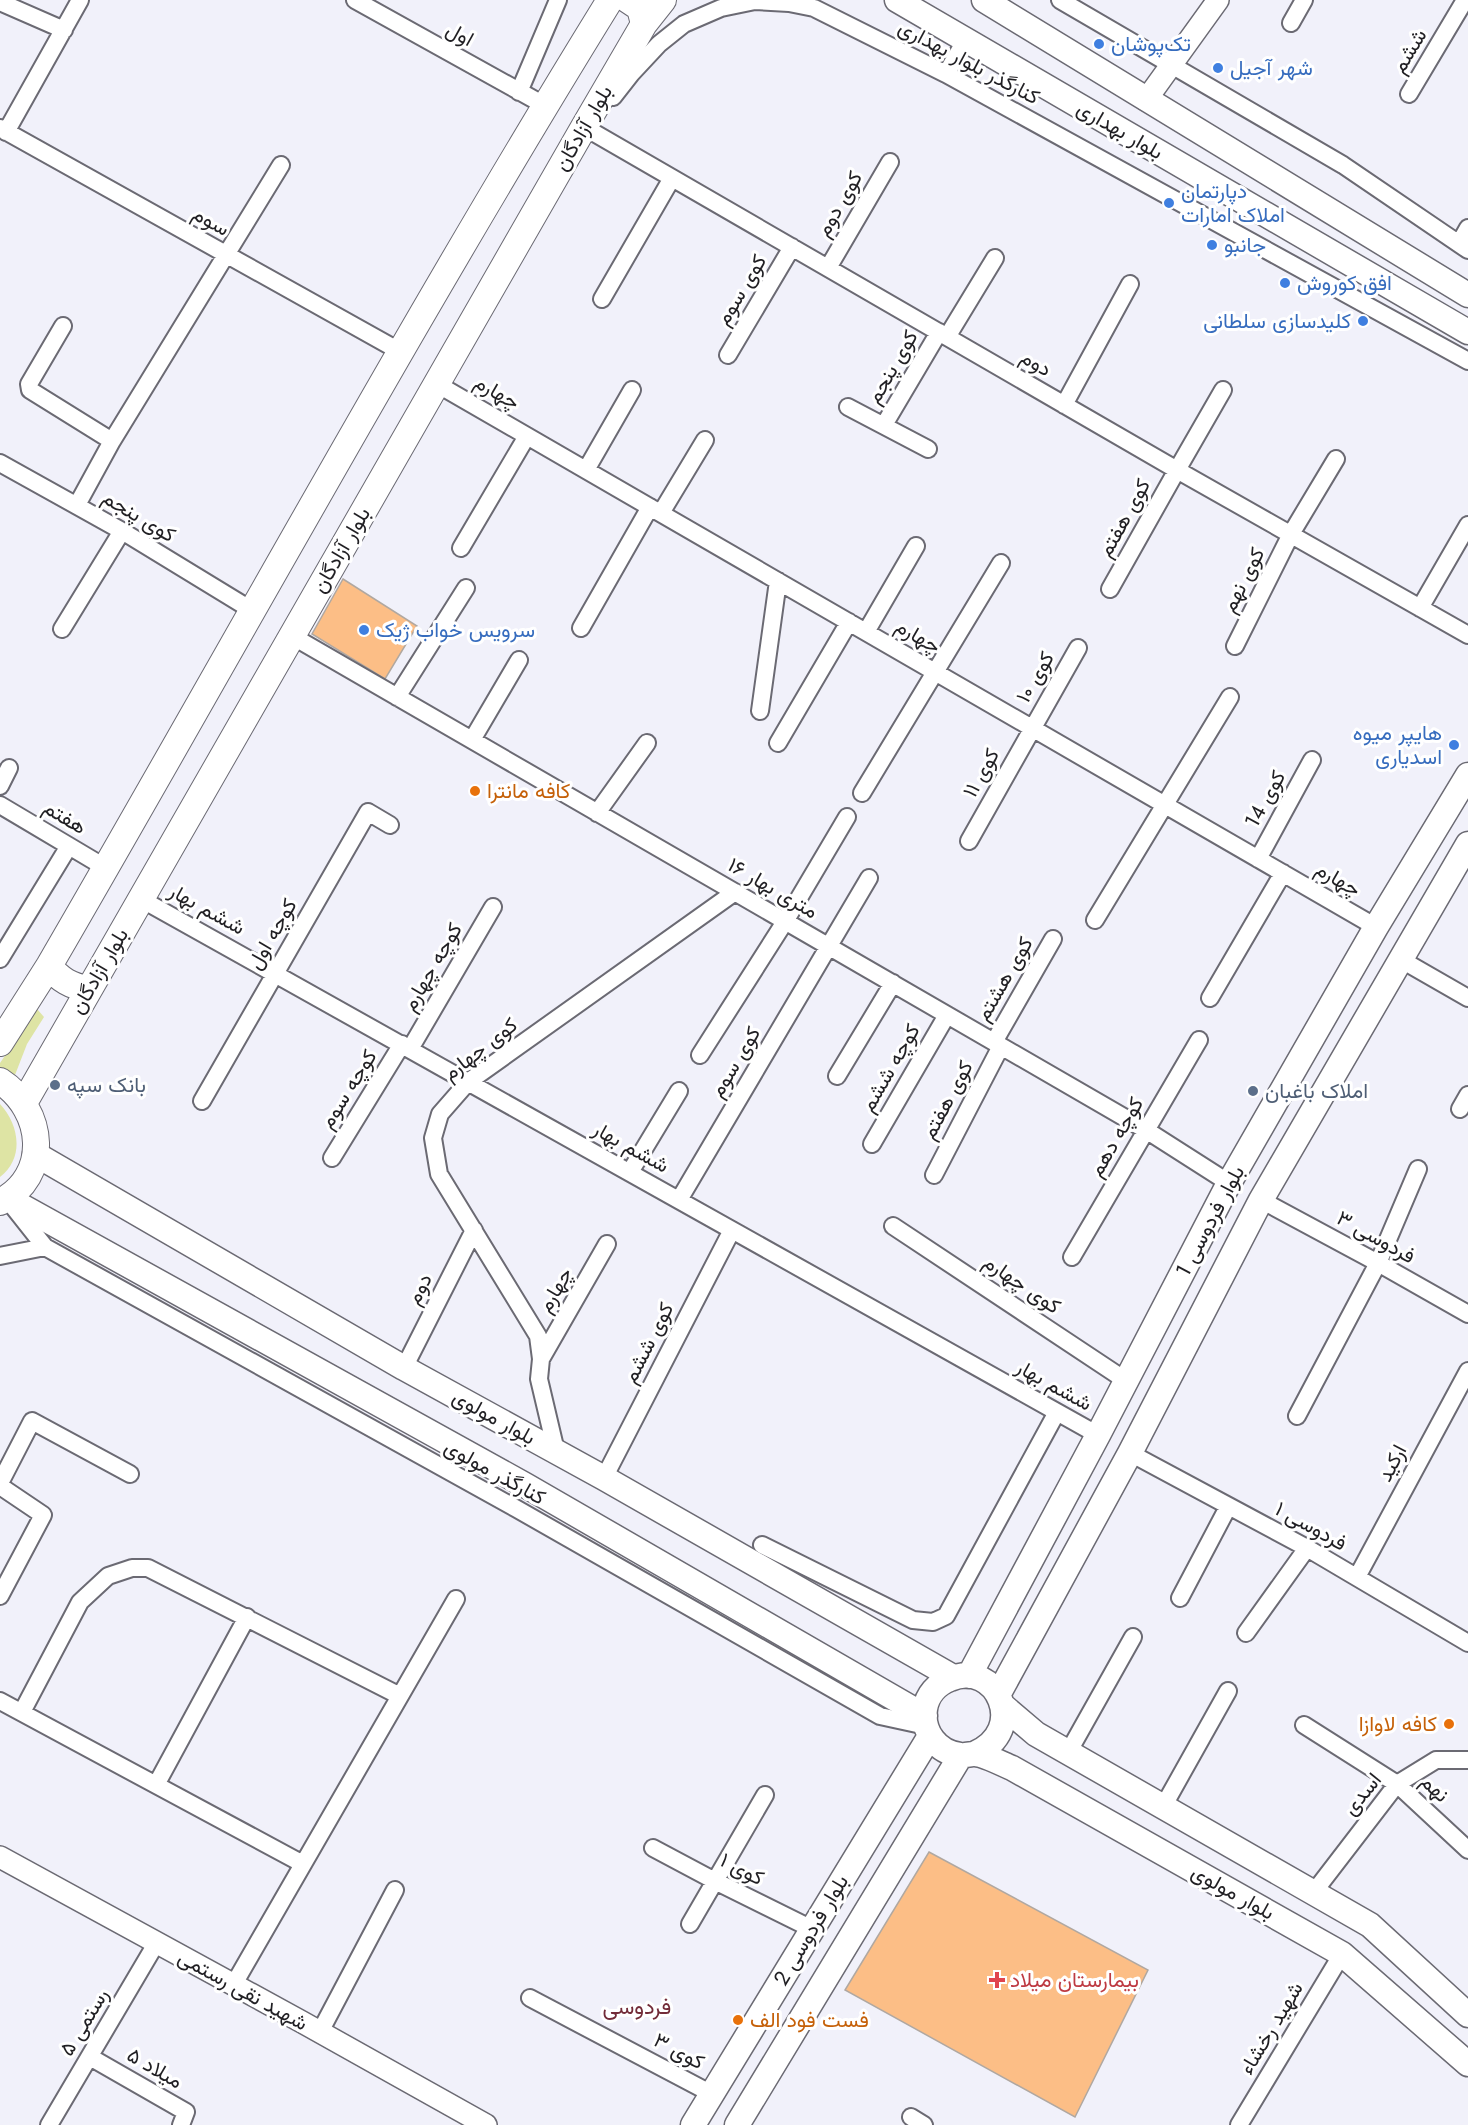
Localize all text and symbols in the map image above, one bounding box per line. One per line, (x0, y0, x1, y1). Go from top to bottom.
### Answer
street label: کنارگذر بلوار بهداری (893, 12, 1045, 112)
street label: اول (441, 14, 479, 54)
street label: ششم (1384, 23, 1434, 79)
place label: تک‌پوشان (1111, 29, 1191, 59)
marker: تک‌پوشان (1092, 37, 1106, 51)
place label: شهر آجیل (1230, 53, 1313, 83)
marker: شهر آجیل (1211, 61, 1225, 75)
street label: بلوار آزادگان (546, 79, 620, 177)
street label: بلوار بهداری (1071, 93, 1169, 167)
street label: کوی دوم (808, 165, 870, 243)
place label: دپارتمان املاک امارات (1181, 176, 1285, 230)
marker: دپارتمان املاک امارات (1162, 196, 1176, 210)
street label: سوم (187, 199, 235, 243)
place label: جانبو (1224, 230, 1266, 260)
marker: جانبو (1205, 238, 1219, 252)
street label: کوی سوم (708, 249, 774, 331)
place label: افق کوروش (1297, 268, 1392, 298)
marker: افق کوروش (1278, 276, 1292, 290)
place label: کلیدسازی سلطانی (1203, 306, 1351, 336)
marker: کلیدسازی سلطانی (1356, 314, 1370, 328)
street label: کوی پنجم (859, 324, 925, 410)
street label: دوم (1015, 342, 1057, 384)
street label: چهارم (469, 367, 525, 417)
street label: کوی هفتم (1090, 473, 1158, 563)
street label: کوی پنجم (97, 482, 181, 550)
street label: بلوار آزادگان (304, 501, 378, 599)
street label: کوی نهم (1214, 542, 1272, 618)
street label: چهارم (890, 611, 946, 661)
place label: سرویس خواب ژیک (376, 615, 535, 645)
marker: سرویس خواب ژیک (357, 623, 371, 637)
street label: کوی ۱۰ (1008, 646, 1062, 708)
place label: هایپر میوه اسدیاری (1353, 718, 1442, 772)
marker: هایپر میوه اسدیاری (1447, 738, 1461, 752)
street label: کوی ۱۱ (955, 743, 1007, 803)
street label: کوی 14 (1237, 765, 1293, 833)
place label: کافه مانترا (487, 776, 570, 806)
marker: کافه مانترا (468, 784, 482, 798)
street label: هفتم (38, 792, 92, 842)
street label: ۱۶ متری بهار (722, 850, 824, 926)
street label: چهارم (1310, 854, 1366, 904)
street label: ششم بهار (162, 875, 251, 942)
street label: کوچه اول (240, 893, 304, 975)
street label: کوچه چهارم (395, 917, 469, 1017)
street label: بلوار آزادگان (62, 922, 136, 1020)
street label: کوی هشتم (968, 931, 1040, 1027)
street label: کوی چهارم (436, 1010, 524, 1088)
street label: کوچه ششم (853, 1018, 927, 1118)
street label: کوی سوم (702, 1021, 768, 1103)
street label: کوچه سوم (312, 1044, 384, 1134)
street label: کوی هفتم (914, 1055, 980, 1145)
place label: بانک سپه (67, 1070, 146, 1100)
place label: املاک باغبان (1265, 1076, 1368, 1106)
marker: بانک سپه (48, 1078, 62, 1092)
marker: املاک باغبان (1246, 1084, 1260, 1098)
street label: کوچه دهم (1081, 1091, 1151, 1183)
street label: ششم بهار (586, 1113, 675, 1180)
street label: بلوار فردوسی 1 (1168, 1160, 1252, 1282)
street label: فردوسی ۳ (1331, 1203, 1421, 1271)
street label: کوی چهارم (977, 1247, 1067, 1321)
street label: چهارم (530, 1262, 580, 1318)
street label: دوم (398, 1268, 440, 1310)
street label: کوی ششم (615, 1297, 681, 1389)
street label: ششم بهار (1009, 1351, 1098, 1418)
street label: بلوار مولوی (447, 1382, 541, 1452)
street label: کنارگذر مولوی (439, 1432, 551, 1512)
street label: ارکید (1370, 1439, 1414, 1487)
street label: فردوسی ۱ (1270, 1494, 1352, 1558)
place label: کافه لاوازا (1359, 1709, 1437, 1739)
marker: کافه لاوازا (1442, 1717, 1456, 1731)
street label: اسدی (1335, 1766, 1389, 1822)
street label: نهم (1414, 1767, 1456, 1809)
street label: کوی ۱ (715, 1845, 769, 1893)
street label: بلوار مولوی (1186, 1857, 1280, 1927)
street label: بلوار فردوسی 2 (766, 1869, 856, 1991)
street label: شهید نقی رستمی (173, 1942, 313, 2038)
place label: بیمارستان میلاد (1010, 1965, 1139, 1995)
marker: بیمارستان میلاد (988, 1971, 1006, 1989)
street label: شهید رخشاء (1232, 1976, 1310, 2080)
street label: رستمی ۵ (52, 1982, 116, 2062)
district label: فردوسی (603, 1990, 671, 2022)
place label: فست فود الف (750, 2005, 869, 2035)
marker: فست فود الف (731, 2013, 745, 2027)
street label: کوی ۳ (648, 2025, 710, 2077)
street label: میلاد ۵ (121, 2040, 189, 2096)

